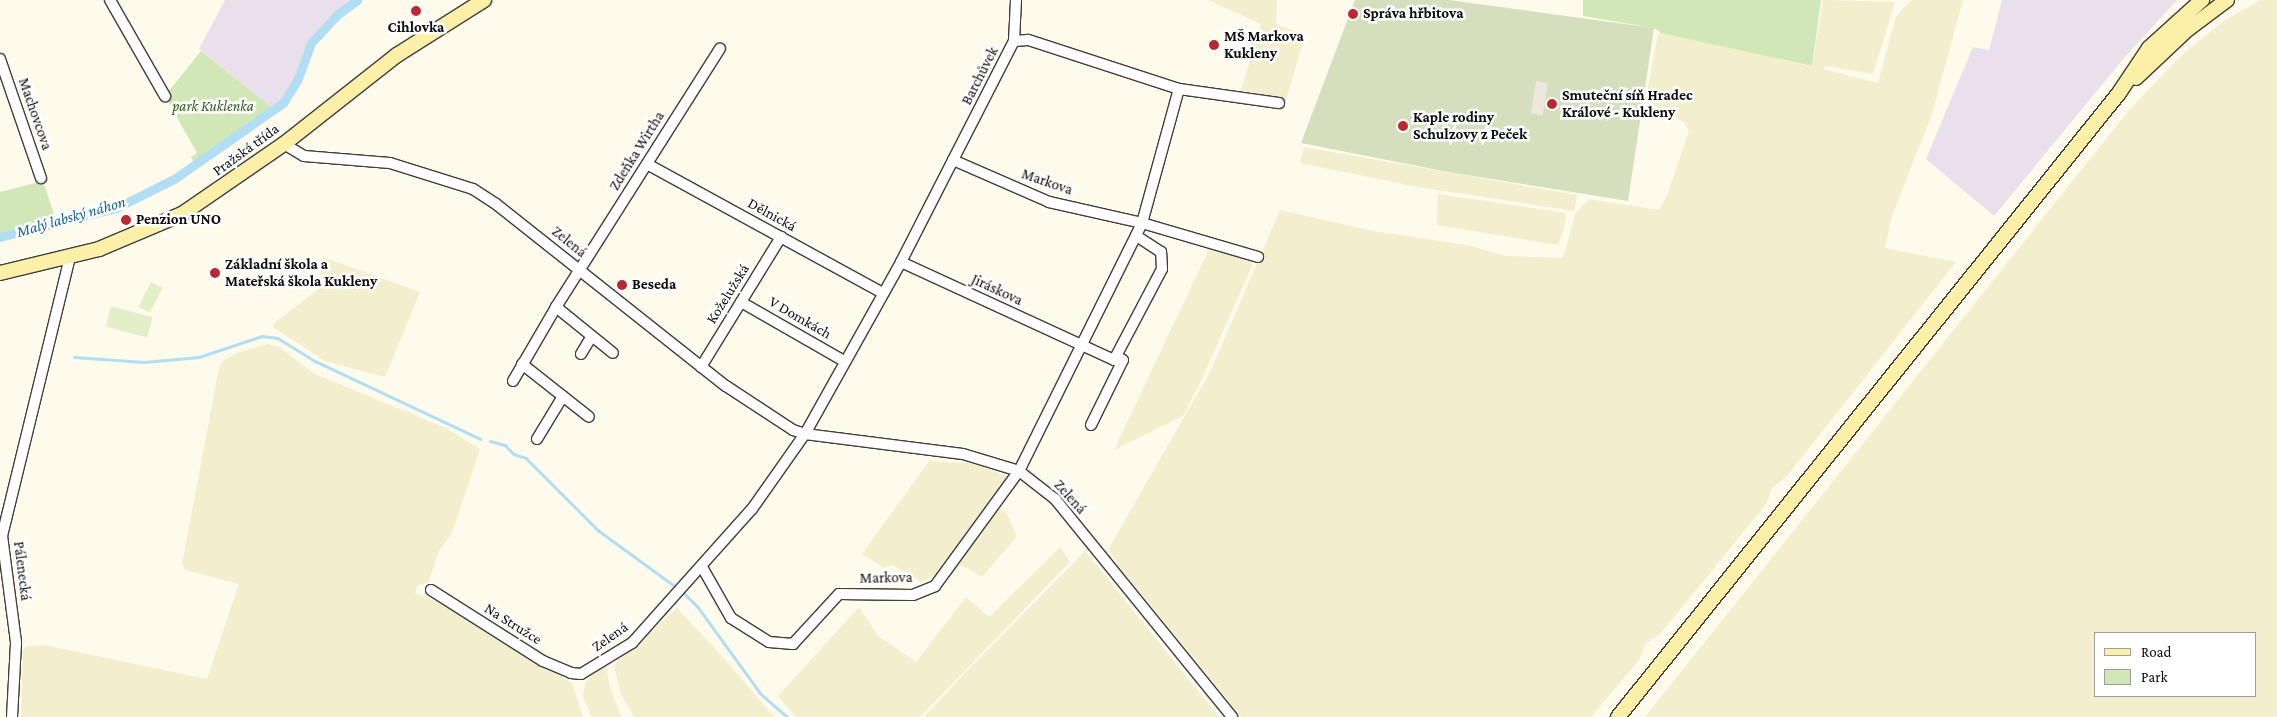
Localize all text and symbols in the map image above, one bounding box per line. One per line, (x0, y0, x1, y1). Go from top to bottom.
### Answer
marker: Cihlovka (410, 5, 422, 17)
place label: Správa hřbitova (1363, 5, 1463, 23)
marker: Správa hřbitova (1347, 8, 1359, 20)
place label: Cihlovka (388, 19, 444, 37)
place label: MŠ Markova Kukleny (1224, 27, 1304, 62)
marker: MŠ Markova Kukleny (1208, 39, 1220, 51)
street label: Barchůvek (958, 44, 1002, 108)
street label: Machovcova (14, 76, 56, 152)
place label: Smuteční síň Hradec Králové - Kukleny (1562, 86, 1693, 121)
park label: park Kuklenka (172, 98, 254, 116)
marker: Smuteční síň Hradec Králové - Kukleny (1546, 98, 1558, 110)
street label: Zdeňka Wirtha (606, 108, 668, 194)
place label: Kaple rodiny Schulzovy z Peček (1413, 108, 1527, 143)
street label: Pražská třída (209, 120, 283, 180)
marker: Kaple rodiny Schulzovy z Peček (1397, 120, 1409, 132)
street label: Markova (1019, 165, 1075, 199)
water label: Malý labský náhon (14, 192, 128, 242)
street label: Dělnická (745, 194, 799, 236)
place label: Penzion UNO (136, 211, 221, 229)
marker: Penzion UNO (120, 214, 132, 226)
street label: Zelená (548, 222, 590, 262)
place label: Základní škola a Mateřská škola Kukleny (225, 255, 377, 290)
street label: Koželužská (703, 261, 753, 327)
marker: Základní škola a Mateřská škola Kukleny (209, 267, 221, 279)
street label: Jiráskova (968, 270, 1026, 310)
place label: Beseda (632, 276, 676, 294)
marker: Beseda (616, 279, 628, 291)
street label: V Domkách (766, 293, 834, 343)
street label: Zelená (1050, 476, 1090, 518)
street label: Pálenecká (9, 540, 35, 602)
street label: Markova (859, 569, 913, 587)
street label: Na Stružce (481, 599, 545, 649)
street label: Zelená (588, 618, 632, 656)
legend (2094, 632, 2257, 697)
text: Road (2141, 644, 2171, 660)
text: Park (2141, 669, 2168, 685)

